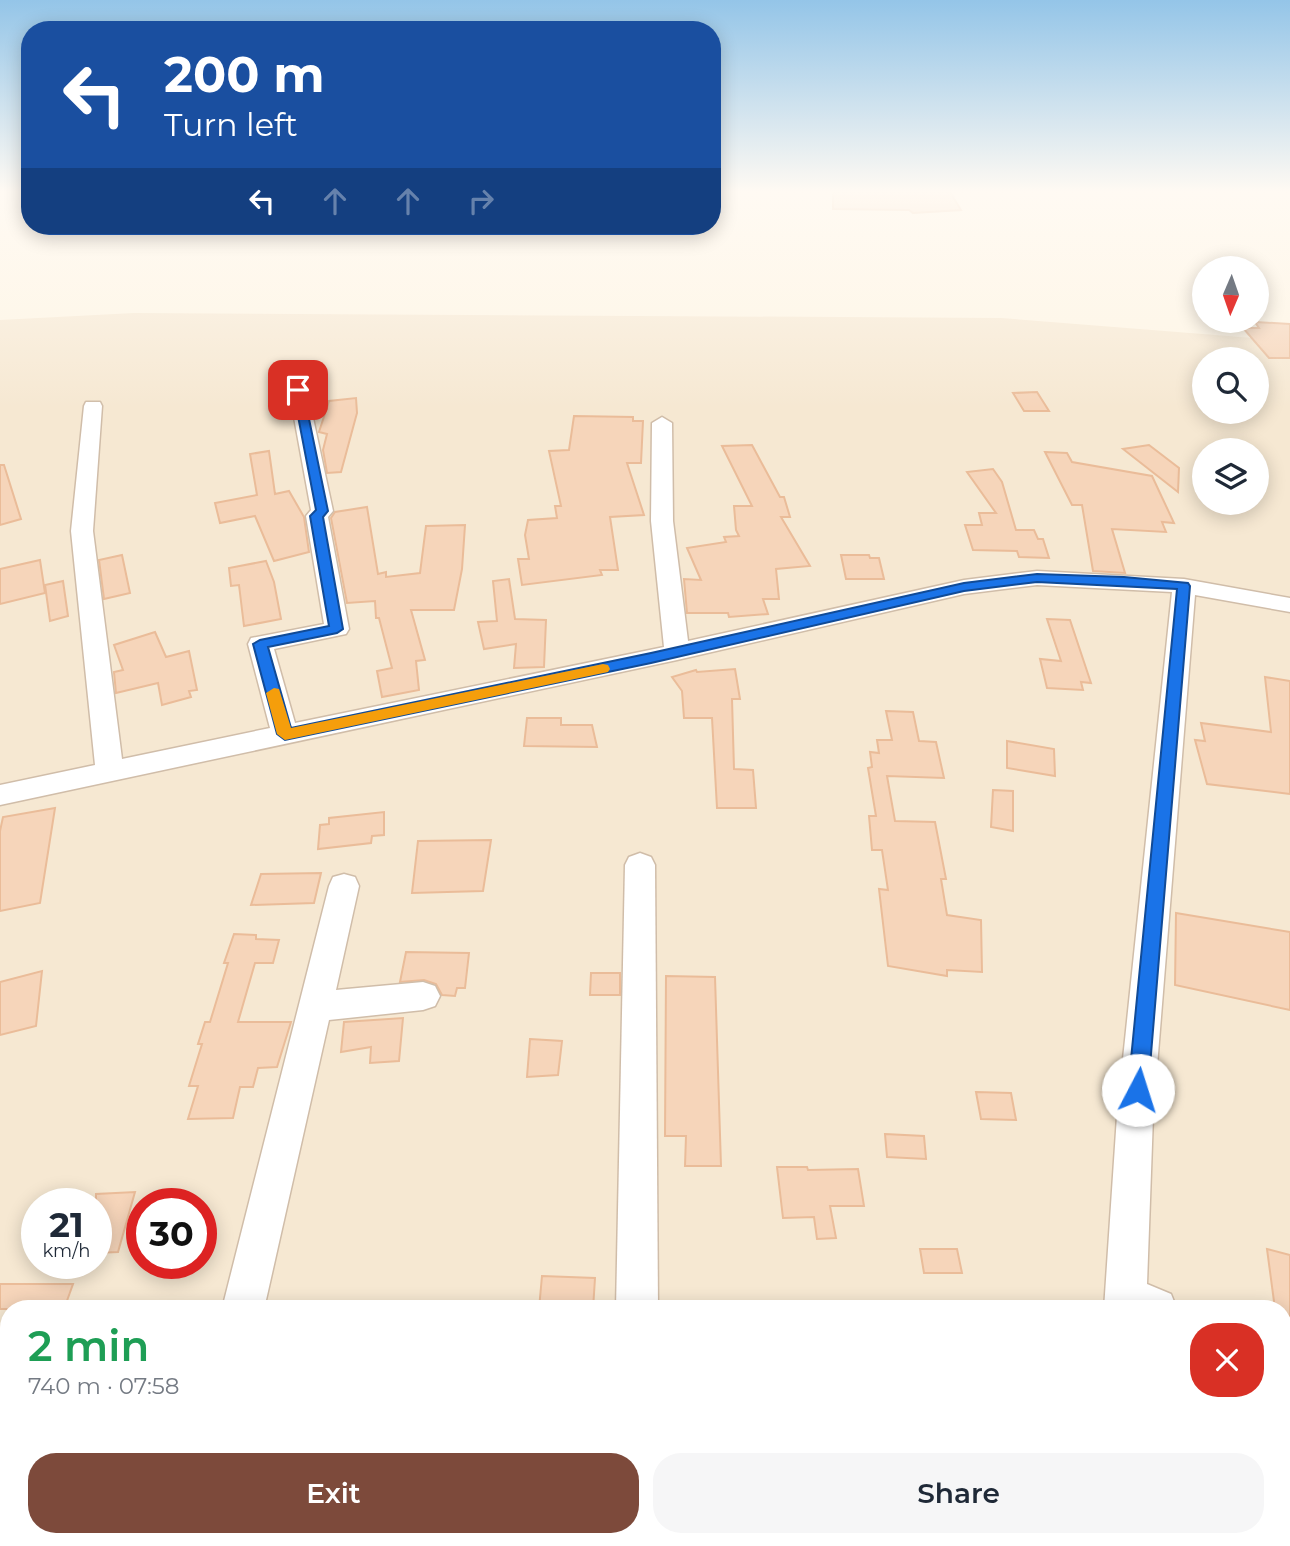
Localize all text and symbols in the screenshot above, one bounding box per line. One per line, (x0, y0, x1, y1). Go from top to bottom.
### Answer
text: 200 m (164, 45, 325, 104)
icon: left (49, 49, 140, 140)
text: Turn left (164, 105, 298, 144)
icon: left (243, 182, 281, 220)
icon: ahead (316, 182, 354, 220)
icon: ahead (389, 182, 427, 220)
icon: right (462, 182, 500, 220)
north arrow (1192, 256, 1269, 332)
map controls (1192, 256, 1269, 515)
button: search (1192, 347, 1269, 424)
pin (268, 360, 328, 420)
icon: arrive (279, 371, 317, 409)
button: layers (1192, 438, 1269, 515)
position arrow (1101, 1053, 1175, 1127)
speed limit sign: 30 (126, 1188, 217, 1279)
text: 21 (49, 1203, 84, 1246)
text: km/h (42, 1240, 91, 1262)
text: 2 min (28, 1320, 149, 1372)
button: close (1190, 1323, 1264, 1397)
text: 740 m · 07:58 (28, 1372, 179, 1400)
button: Exit (28, 1453, 639, 1533)
button: Share (653, 1453, 1264, 1533)

